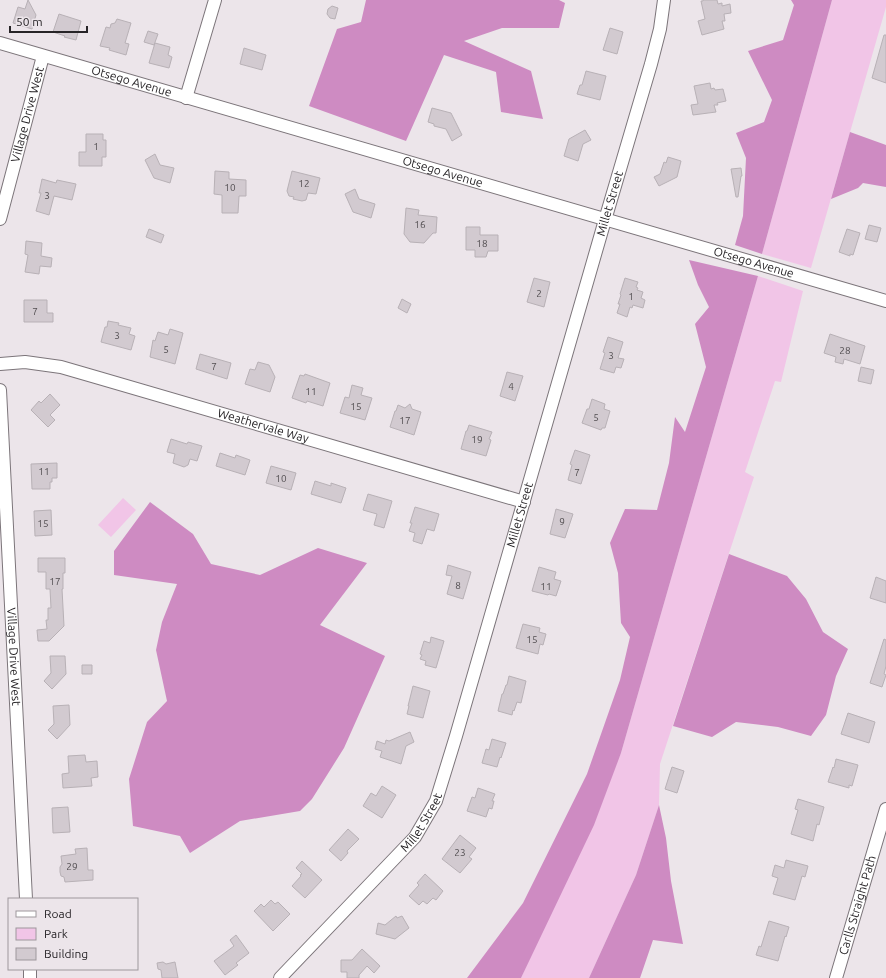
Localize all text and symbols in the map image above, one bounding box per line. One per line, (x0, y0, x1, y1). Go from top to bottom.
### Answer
scale bar (10, 8, 87, 34)
text: 50 m (16, 15, 43, 28)
street label: Otsego Avenue (90, 63, 173, 99)
street label: Village Drive West (8, 65, 46, 164)
house number: 1 (93, 141, 99, 152)
street label: Otsego Avenue (401, 154, 484, 189)
street label: Millet Street (594, 169, 625, 238)
house number: 12 (298, 178, 310, 189)
house number: 10 (224, 182, 236, 193)
house number: 3 (44, 190, 50, 201)
house number: 16 (414, 219, 426, 230)
house number: 18 (476, 238, 488, 249)
street label: Otsego Avenue (712, 244, 796, 280)
house number: 2 (536, 288, 542, 299)
house number: 1 (628, 291, 634, 302)
house number: 7 (32, 306, 38, 317)
house number: 3 (114, 330, 120, 341)
house number: 5 (163, 344, 169, 355)
house number: 28 (839, 345, 851, 356)
house number: 3 (608, 350, 614, 361)
house number: 7 (211, 361, 217, 372)
house number: 4 (508, 381, 514, 392)
house number: 11 (305, 386, 317, 397)
house number: 15 (350, 401, 362, 412)
street label: Weathervale Way (216, 406, 311, 445)
house number: 5 (593, 412, 599, 423)
house number: 17 (399, 415, 411, 426)
house number: 19 (471, 434, 483, 445)
house number: 11 (38, 466, 50, 477)
house number: 7 (574, 467, 580, 478)
house number: 10 (275, 473, 287, 484)
street label: Millet Street (504, 480, 535, 549)
house number: 9 (559, 516, 565, 527)
house number: 15 (37, 518, 49, 529)
house number: 17 (49, 576, 61, 587)
house number: 8 (455, 580, 461, 591)
house number: 11 (540, 581, 552, 592)
street label: Village Drive West (5, 607, 23, 706)
house number: 15 (526, 634, 538, 645)
street label: Millet Street (398, 791, 444, 854)
house number: 23 (454, 847, 466, 858)
street label: Carlls Straight Path (836, 854, 878, 956)
house number: 29 (66, 861, 78, 872)
legend (8, 898, 138, 970)
text: Road (44, 907, 72, 920)
text: Park (44, 927, 68, 940)
text: Building (44, 947, 88, 960)

